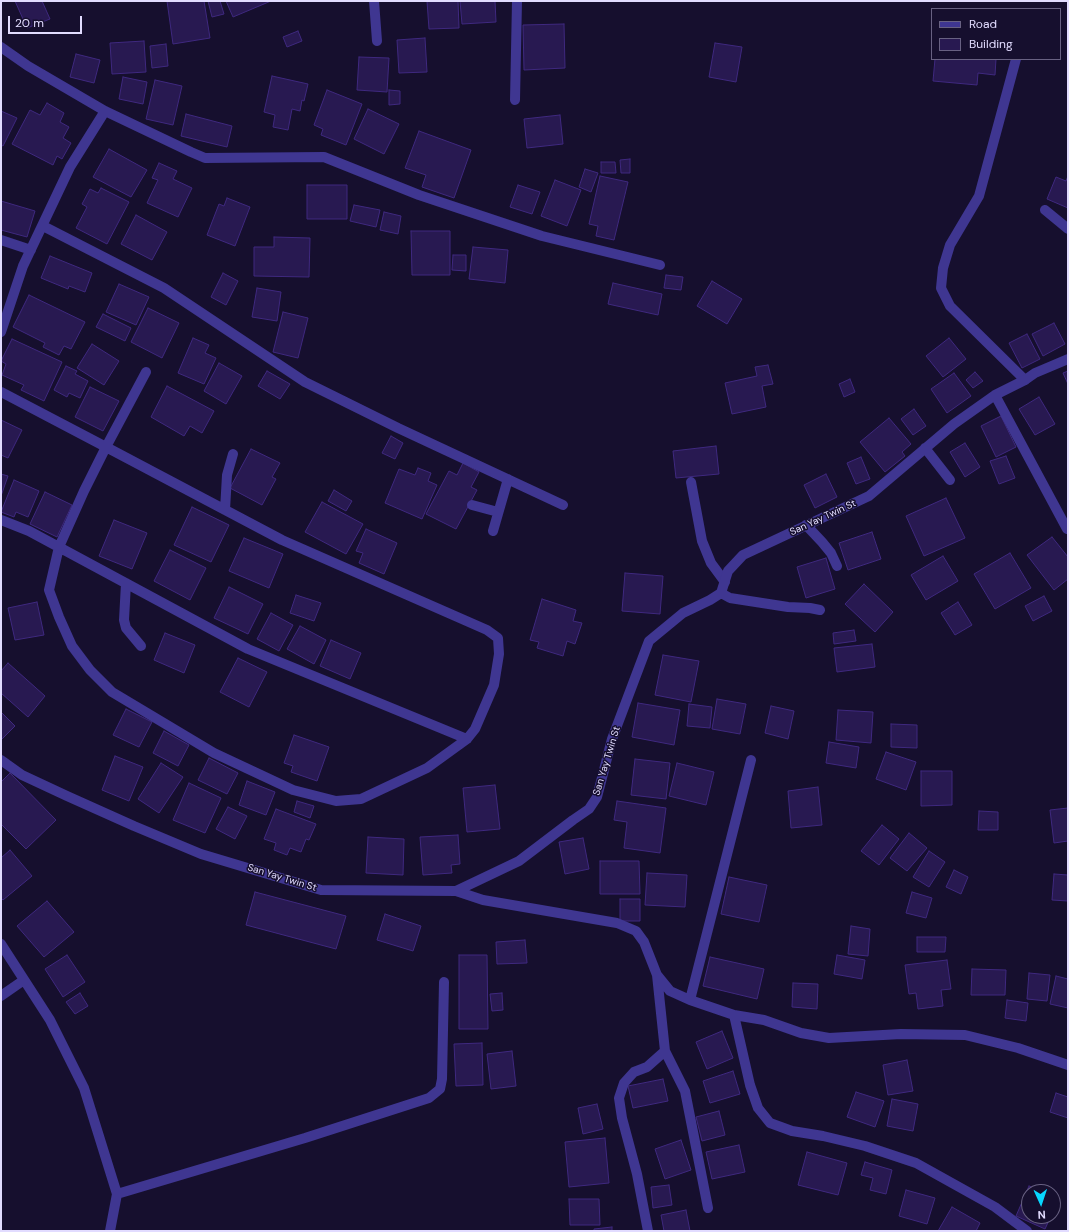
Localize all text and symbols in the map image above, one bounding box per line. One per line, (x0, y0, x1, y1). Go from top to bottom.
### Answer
scale bar (10, 8, 84, 34)
legend (931, 8, 1061, 60)
text: 20 m (15, 15, 44, 31)
text: Road (969, 16, 997, 32)
text: Building (969, 36, 1013, 52)
street label: San Yay Twin St (788, 497, 858, 539)
street label: San Yay Twin St (591, 725, 623, 797)
street label: San Yay Twin St (246, 862, 318, 894)
north arrow (1021, 1184, 1061, 1224)
text: N (1037, 1208, 1046, 1222)

